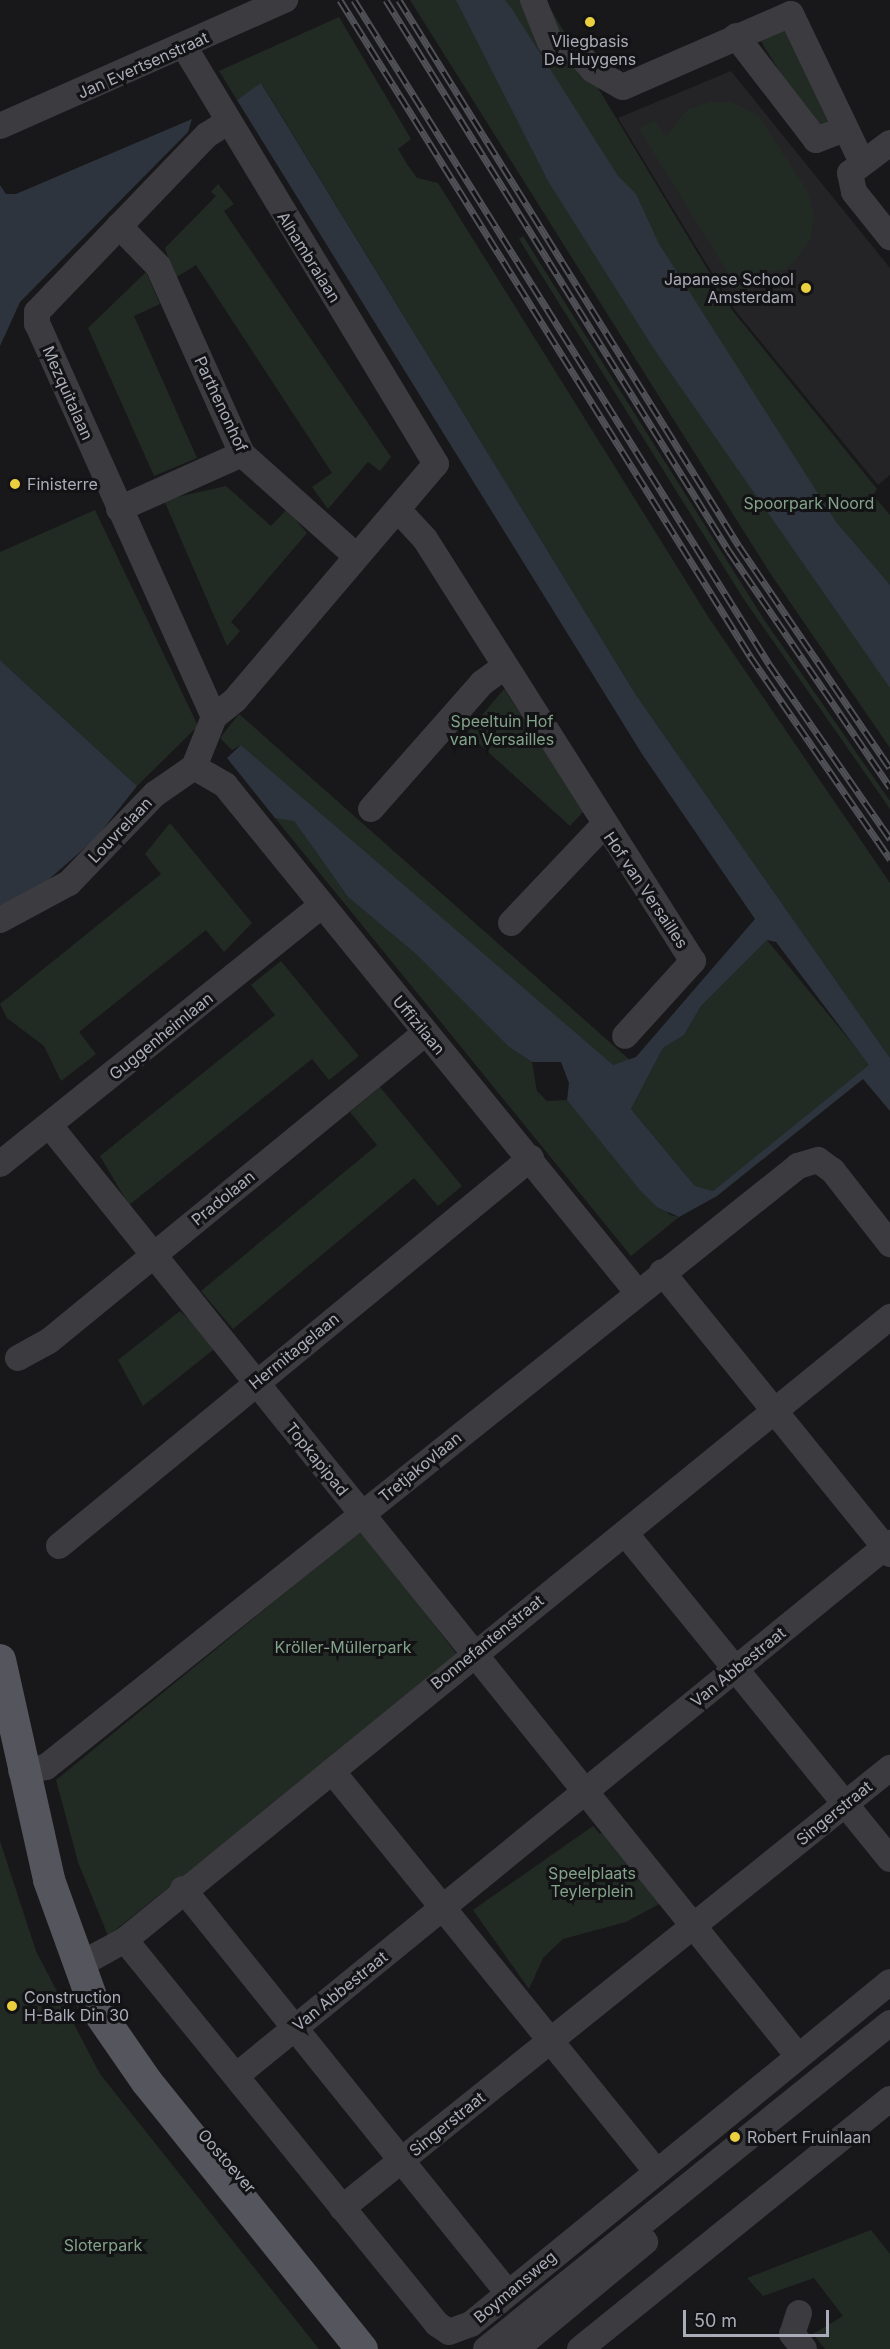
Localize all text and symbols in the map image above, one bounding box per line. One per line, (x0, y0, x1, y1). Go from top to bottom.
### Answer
marker: Vliegbasis De Huygens (583, 15, 597, 29)
street label: Jan Evertsenstraat (75, 28, 211, 102)
place label: Vliegbasis De Huygens (544, 31, 636, 69)
street label: Alhambralaan (273, 208, 345, 306)
place label: Japanese School Amsterdam (664, 269, 794, 307)
marker: Japanese School Amsterdam (799, 281, 813, 295)
street label: Mezquitalaan (39, 343, 97, 443)
street label: Parthenonhof (191, 353, 251, 455)
place label: Finisterre (27, 474, 98, 494)
marker: Finisterre (8, 477, 22, 491)
park label: Spoorpark Noord (744, 493, 874, 513)
park label: Speeltuin Hof van Versailles (450, 711, 554, 749)
street label: Louvrelaan (84, 793, 156, 867)
street label: Hof van Versailles (600, 828, 692, 952)
street label: Guggenheimlaan (105, 988, 217, 1084)
street label: Uffizilaan (389, 992, 449, 1058)
street label: Pradolaan (187, 1167, 259, 1229)
street label: Hermitagelaan (245, 1309, 343, 1393)
street label: Topkapipad (282, 1419, 352, 1499)
street label: Tretjakovlaan (375, 1428, 465, 1506)
street label: Bonnefantenstraat (427, 1591, 547, 1693)
street label: Van Abbestraat (687, 1623, 789, 1711)
park label: Kröller-Müllerpark (274, 1637, 412, 1657)
street label: Singerstraat (792, 1777, 876, 1849)
park label: Speelplaats Teylerplein (548, 1863, 636, 1901)
street label: Van Abbestraat (289, 1947, 391, 2035)
place label: Construction H-Balk Din 30 (24, 1987, 129, 2025)
marker: Construction H-Balk Din 30 (5, 1999, 19, 2013)
street label: Singerstraat (405, 2088, 489, 2160)
street label: Oostoever (194, 2125, 260, 2197)
place label: Robert Fruinlaan (747, 2127, 871, 2147)
marker: Robert Fruinlaan (728, 2130, 742, 2144)
park label: Sloterpark (64, 2235, 142, 2255)
street label: Boymansweg (470, 2247, 560, 2327)
scale bar (686, 2298, 832, 2336)
text: 50 m (694, 2310, 737, 2331)

